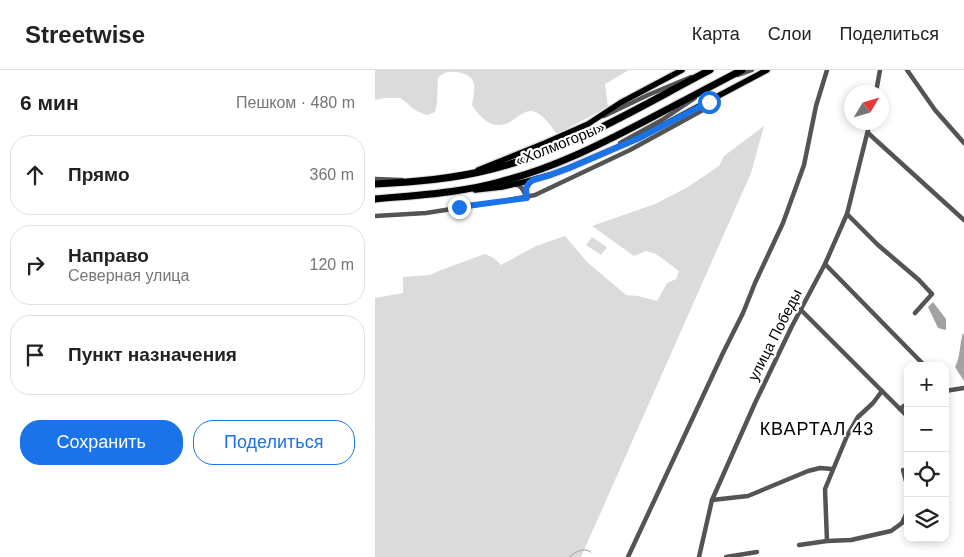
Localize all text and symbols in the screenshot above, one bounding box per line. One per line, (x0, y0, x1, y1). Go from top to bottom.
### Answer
text: Streetwise (25, 21, 145, 48)
text: Карта (692, 24, 740, 44)
text: Слои (768, 24, 812, 44)
text: Поделиться (840, 24, 939, 44)
north arrow (844, 85, 889, 130)
text: 6 мин (20, 91, 79, 114)
route start (698, 91, 721, 114)
text: Пешком · 480 m (236, 94, 355, 111)
street label: «Холмогоры» (513, 118, 607, 169)
icon: ahead (21, 161, 49, 189)
text: Прямо (68, 164, 130, 185)
text: 360 m (310, 166, 354, 183)
route end (448, 196, 471, 219)
text: Направо (68, 245, 149, 266)
icon: right (21, 251, 49, 279)
text: 120 m (310, 256, 354, 273)
text: Северная улица (68, 267, 189, 284)
street label: улица Победы (744, 286, 805, 383)
icon: arrive (21, 341, 49, 369)
text: Пункт назначения (68, 344, 237, 365)
map controls (904, 362, 949, 542)
button: + (904, 362, 949, 407)
button: − (904, 407, 949, 452)
district label: КВАРТАЛ 43 (760, 419, 874, 439)
button: Сохранить (20, 420, 183, 465)
button: Поделиться (193, 420, 355, 465)
button: locate (904, 452, 949, 497)
button: layers (904, 497, 949, 542)

